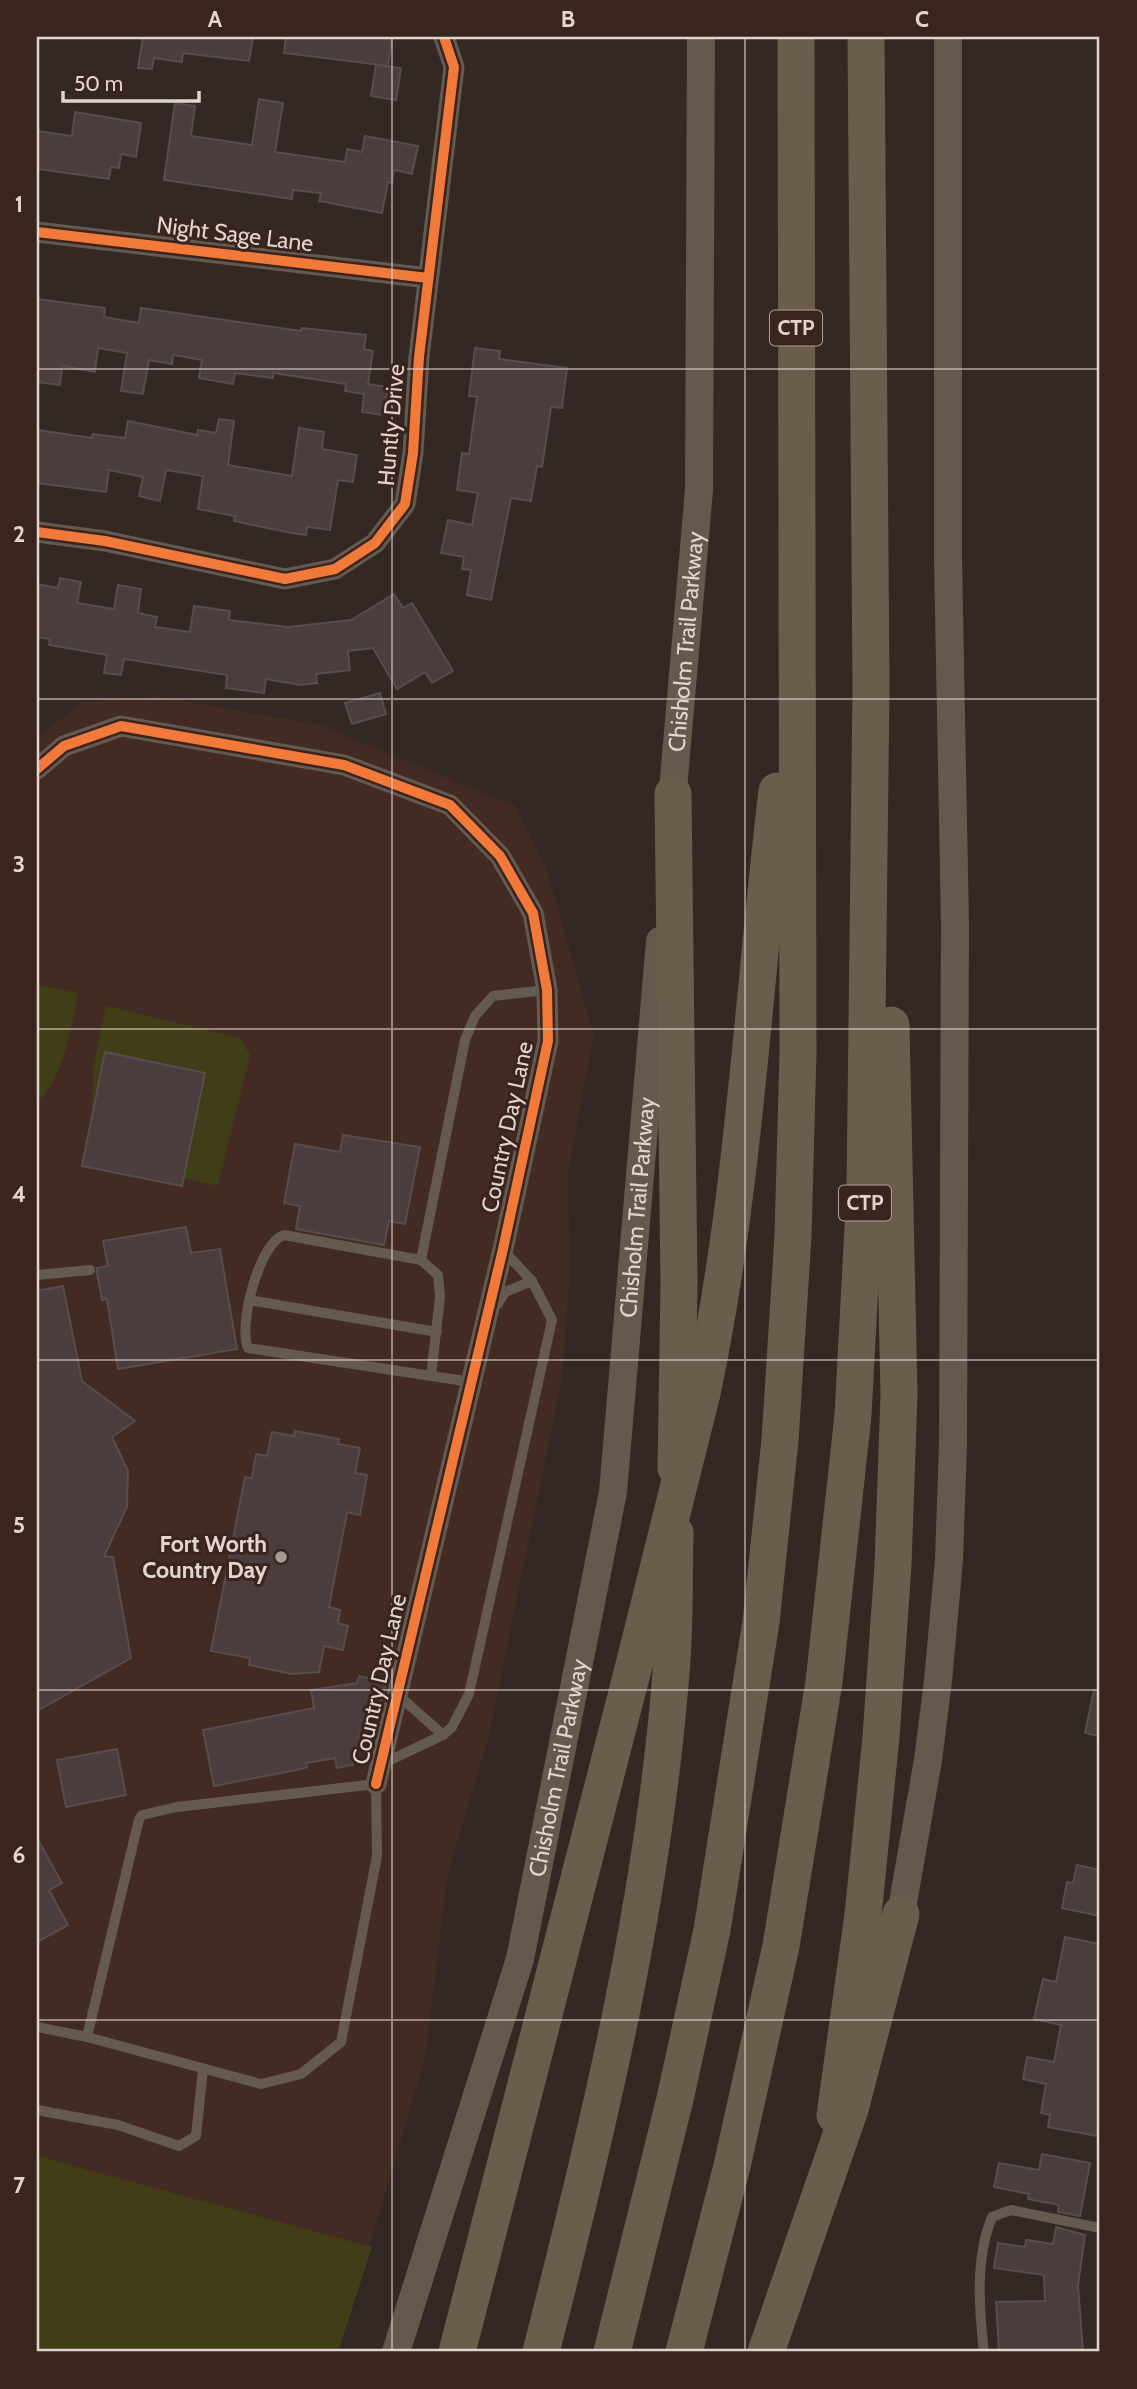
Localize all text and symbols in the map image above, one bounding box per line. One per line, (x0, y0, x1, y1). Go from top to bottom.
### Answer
text: A (208, 5, 223, 33)
text: B (561, 5, 575, 33)
text: C (915, 5, 929, 33)
scale bar (63, 60, 200, 104)
text: 50 m (74, 71, 123, 96)
text: 1 (15, 190, 23, 218)
street label: Night Sage Lane (155, 211, 315, 258)
road number: CTP (770, 310, 822, 346)
street label: Huntly Drive (372, 363, 410, 487)
text: 2 (13, 520, 25, 548)
street label: Chisholm Trail Parkway (662, 530, 709, 753)
text: 3 (13, 850, 25, 878)
street label: Country Day Lane (475, 1039, 539, 1215)
street label: Chisholm Trail Parkway (614, 1096, 661, 1319)
text: 4 (12, 1180, 26, 1208)
road number: CTP (839, 1186, 891, 1220)
text: 5 (13, 1511, 25, 1539)
place label: Fort Worth Country Day (142, 1530, 268, 1584)
marker: Fort Worth Country Day (273, 1549, 289, 1565)
street label: Country Day Lane (346, 1591, 412, 1767)
street label: Chisholm Trail Parkway (523, 1656, 593, 1879)
text: 6 (13, 1841, 25, 1869)
text: 7 (13, 2171, 25, 2199)

